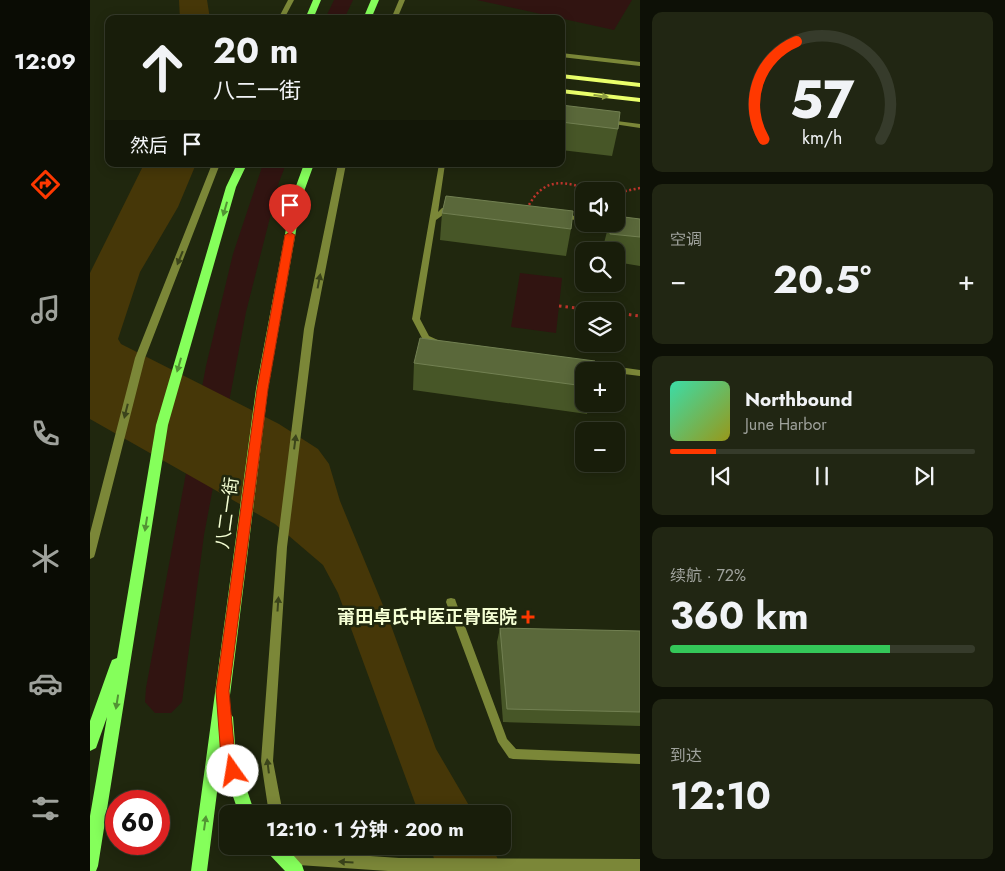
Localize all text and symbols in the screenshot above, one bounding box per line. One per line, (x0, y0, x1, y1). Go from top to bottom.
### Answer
text: 20 m (213, 26, 298, 76)
icon: ahead (130, 35, 195, 100)
text: 12:09 (14, 45, 76, 77)
text: 57 (790, 62, 856, 138)
text: 八二一街 (213, 74, 301, 106)
one-way arrow (593, 92, 609, 100)
text: km/h (802, 125, 843, 151)
icon: arrive (178, 130, 206, 158)
text: 然后 (130, 132, 168, 159)
icon: directions (28, 167, 63, 202)
map controls (575, 182, 625, 472)
button: sound (575, 182, 625, 232)
pin (269, 184, 311, 235)
icon: arrive (276, 191, 304, 219)
one-way arrow (221, 202, 229, 217)
text: 空调 (670, 228, 702, 251)
button: search (575, 242, 625, 292)
one-way arrow (176, 251, 184, 266)
text: 20.5° (773, 252, 871, 307)
text: − (670, 260, 687, 301)
text: + (958, 260, 975, 301)
one-way arrow (315, 273, 323, 289)
icon: music (28, 292, 63, 327)
button: layers (575, 302, 625, 352)
one-way arrow (175, 358, 183, 373)
button: + (575, 362, 625, 412)
text: Northbound (745, 386, 852, 413)
one-way arrow (122, 404, 130, 419)
text: June Harbor (745, 413, 827, 436)
icon: phone (28, 416, 63, 451)
button: − (575, 422, 625, 472)
one-way arrow (291, 434, 299, 450)
icon: previous (707, 462, 735, 490)
icon: pause (808, 462, 836, 490)
icon: next (910, 462, 938, 490)
street label: 八二一街 (209, 476, 245, 550)
one-way arrow (141, 516, 149, 532)
icon: climate (28, 541, 63, 576)
text: 续航 · 72% (670, 564, 746, 587)
text: 360 km (670, 588, 809, 643)
one-way arrow (274, 595, 282, 611)
place label: 莆田卓氏中医正骨医院 (337, 604, 517, 630)
marker: 莆田卓氏中医正骨医院 (521, 610, 535, 624)
icon: car (28, 666, 63, 701)
one-way arrow (112, 694, 120, 710)
position arrow (206, 744, 258, 796)
text: 到达 (670, 744, 702, 767)
one-way arrow (264, 757, 272, 773)
text: 12:10 (670, 768, 771, 823)
speed limit sign: 60 (105, 790, 170, 855)
icon: filters (28, 791, 63, 826)
one-way arrow (201, 814, 209, 830)
text: 12:10 · 1 分钟 · 200 m (266, 816, 464, 843)
one-way arrow (338, 857, 354, 865)

